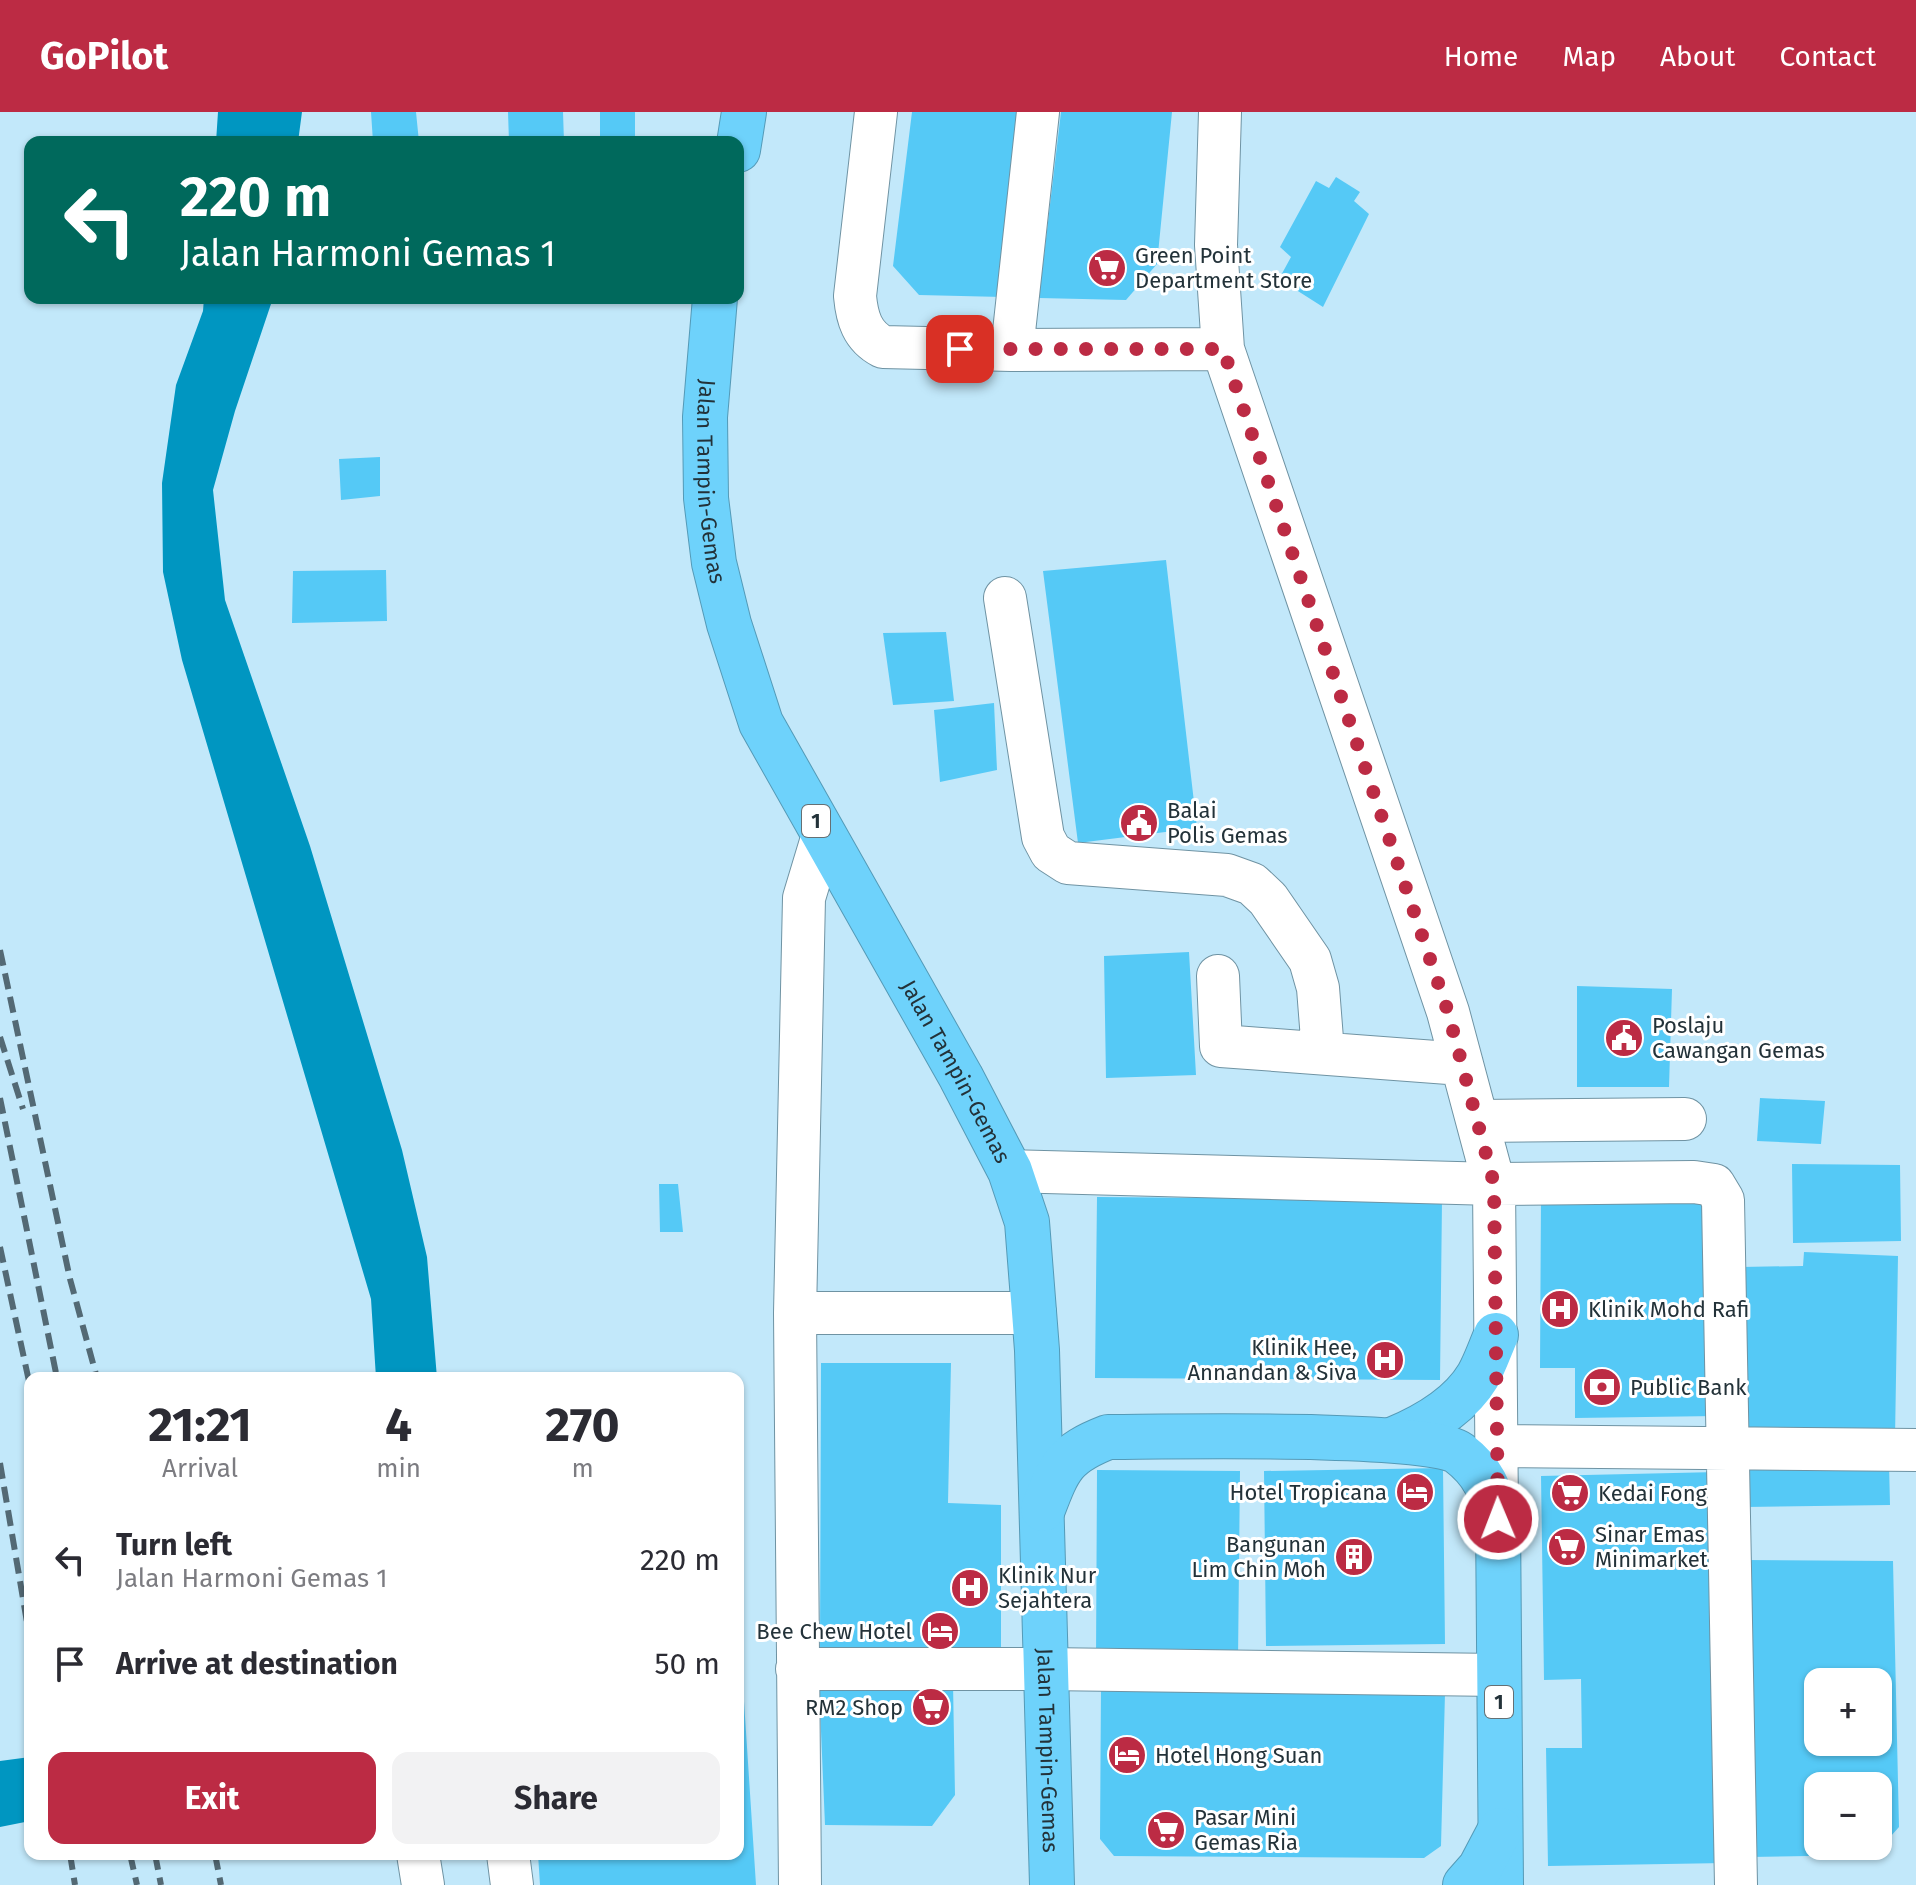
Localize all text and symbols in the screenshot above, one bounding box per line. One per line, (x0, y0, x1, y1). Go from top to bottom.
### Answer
text: GoPilot (40, 33, 168, 79)
text: Home (1444, 40, 1518, 73)
text: Map (1562, 40, 1616, 73)
text: About (1660, 40, 1735, 73)
text: Contact (1779, 40, 1876, 73)
text: 220 m (180, 164, 331, 231)
icon: left (48, 168, 152, 272)
text: Jalan Harmoni Gemas 1 (180, 232, 556, 276)
place label: Green Point Department Store (1135, 242, 1312, 294)
supermarket icon: Green Point Department Store (1086, 247, 1128, 289)
pin (926, 315, 994, 383)
icon: arrive (938, 327, 982, 371)
street label: Jalan Tampin-Gemas (691, 378, 732, 586)
place label: Balai Polis Gemas (1167, 797, 1287, 849)
public building icon: Balai Polis Gemas (1118, 802, 1160, 844)
road number: 1 (802, 805, 830, 837)
street label: Jalan Tampin-Gemas (895, 975, 1017, 1167)
place label: Poslaju Cawangan Gemas (1652, 1012, 1825, 1064)
public building icon: Poslaju Cawangan Gemas (1603, 1017, 1645, 1059)
hospital icon: Klinik Mohd Rafi (1539, 1288, 1581, 1330)
place label: Klinik Mohd Rafi (1588, 1296, 1749, 1323)
place label: Klinik Hee, Annandan & Siva (1187, 1334, 1357, 1386)
hospital icon: Klinik Hee, Annandan & Siva (1364, 1339, 1406, 1381)
bank icon: Public Bank (1581, 1366, 1623, 1408)
place label: Public Bank (1630, 1374, 1747, 1401)
text: 21:21 (148, 1396, 252, 1454)
text: 4 (385, 1396, 412, 1454)
text: 270 (545, 1396, 620, 1454)
text: Arrival (162, 1453, 238, 1484)
text: min (376, 1453, 421, 1484)
text: m (571, 1453, 594, 1484)
hotel icon: Hotel Tropicana (1394, 1471, 1436, 1513)
supermarket icon: Kedai Fong (1549, 1472, 1591, 1514)
position arrow (1456, 1477, 1540, 1561)
place label: Hotel Tropicana (1230, 1479, 1387, 1506)
place label: Kedai Fong (1598, 1480, 1708, 1507)
place label: Sinar Emas Minimarket (1595, 1521, 1708, 1573)
supermarket icon: Sinar Emas Minimarket (1546, 1526, 1588, 1568)
text: Turn left (116, 1527, 232, 1563)
place label: Bangunan Lim Chin Moh (1191, 1531, 1326, 1583)
building icon: Bangunan Lim Chin Moh (1333, 1536, 1375, 1578)
icon: left (48, 1538, 92, 1582)
text: 220 m (640, 1542, 720, 1578)
place label: Klinik Nur Sejahtera (998, 1562, 1097, 1614)
text: Jalan Harmoni Gemas 1 (116, 1563, 387, 1594)
hospital icon: Klinik Nur Sejahtera (949, 1567, 991, 1609)
hotel icon: Bee Chew Hotel (919, 1610, 961, 1652)
place label: Bee Chew Hotel (756, 1618, 912, 1645)
icon: arrive (48, 1642, 92, 1686)
text: Arrive at destination (116, 1646, 398, 1682)
text: 50 m (655, 1646, 720, 1682)
street label: Jalan Tampin-Gemas (1032, 1648, 1065, 1853)
map controls (1804, 1668, 1892, 1860)
button: + (1804, 1668, 1892, 1756)
supermarket icon: RM2 Shop (910, 1686, 952, 1728)
road number: 1 (1485, 1686, 1513, 1718)
place label: RM2 Shop (805, 1694, 903, 1721)
hotel icon: Hotel Hong Suan (1106, 1734, 1148, 1776)
place label: Hotel Hong Suan (1155, 1742, 1322, 1769)
button: Exit (48, 1752, 376, 1844)
button: Share (392, 1752, 720, 1844)
button: − (1804, 1772, 1892, 1860)
place label: Pasar Mini Gemas Ria (1194, 1804, 1298, 1856)
supermarket icon: Pasar Mini Gemas Ria (1145, 1809, 1187, 1851)

